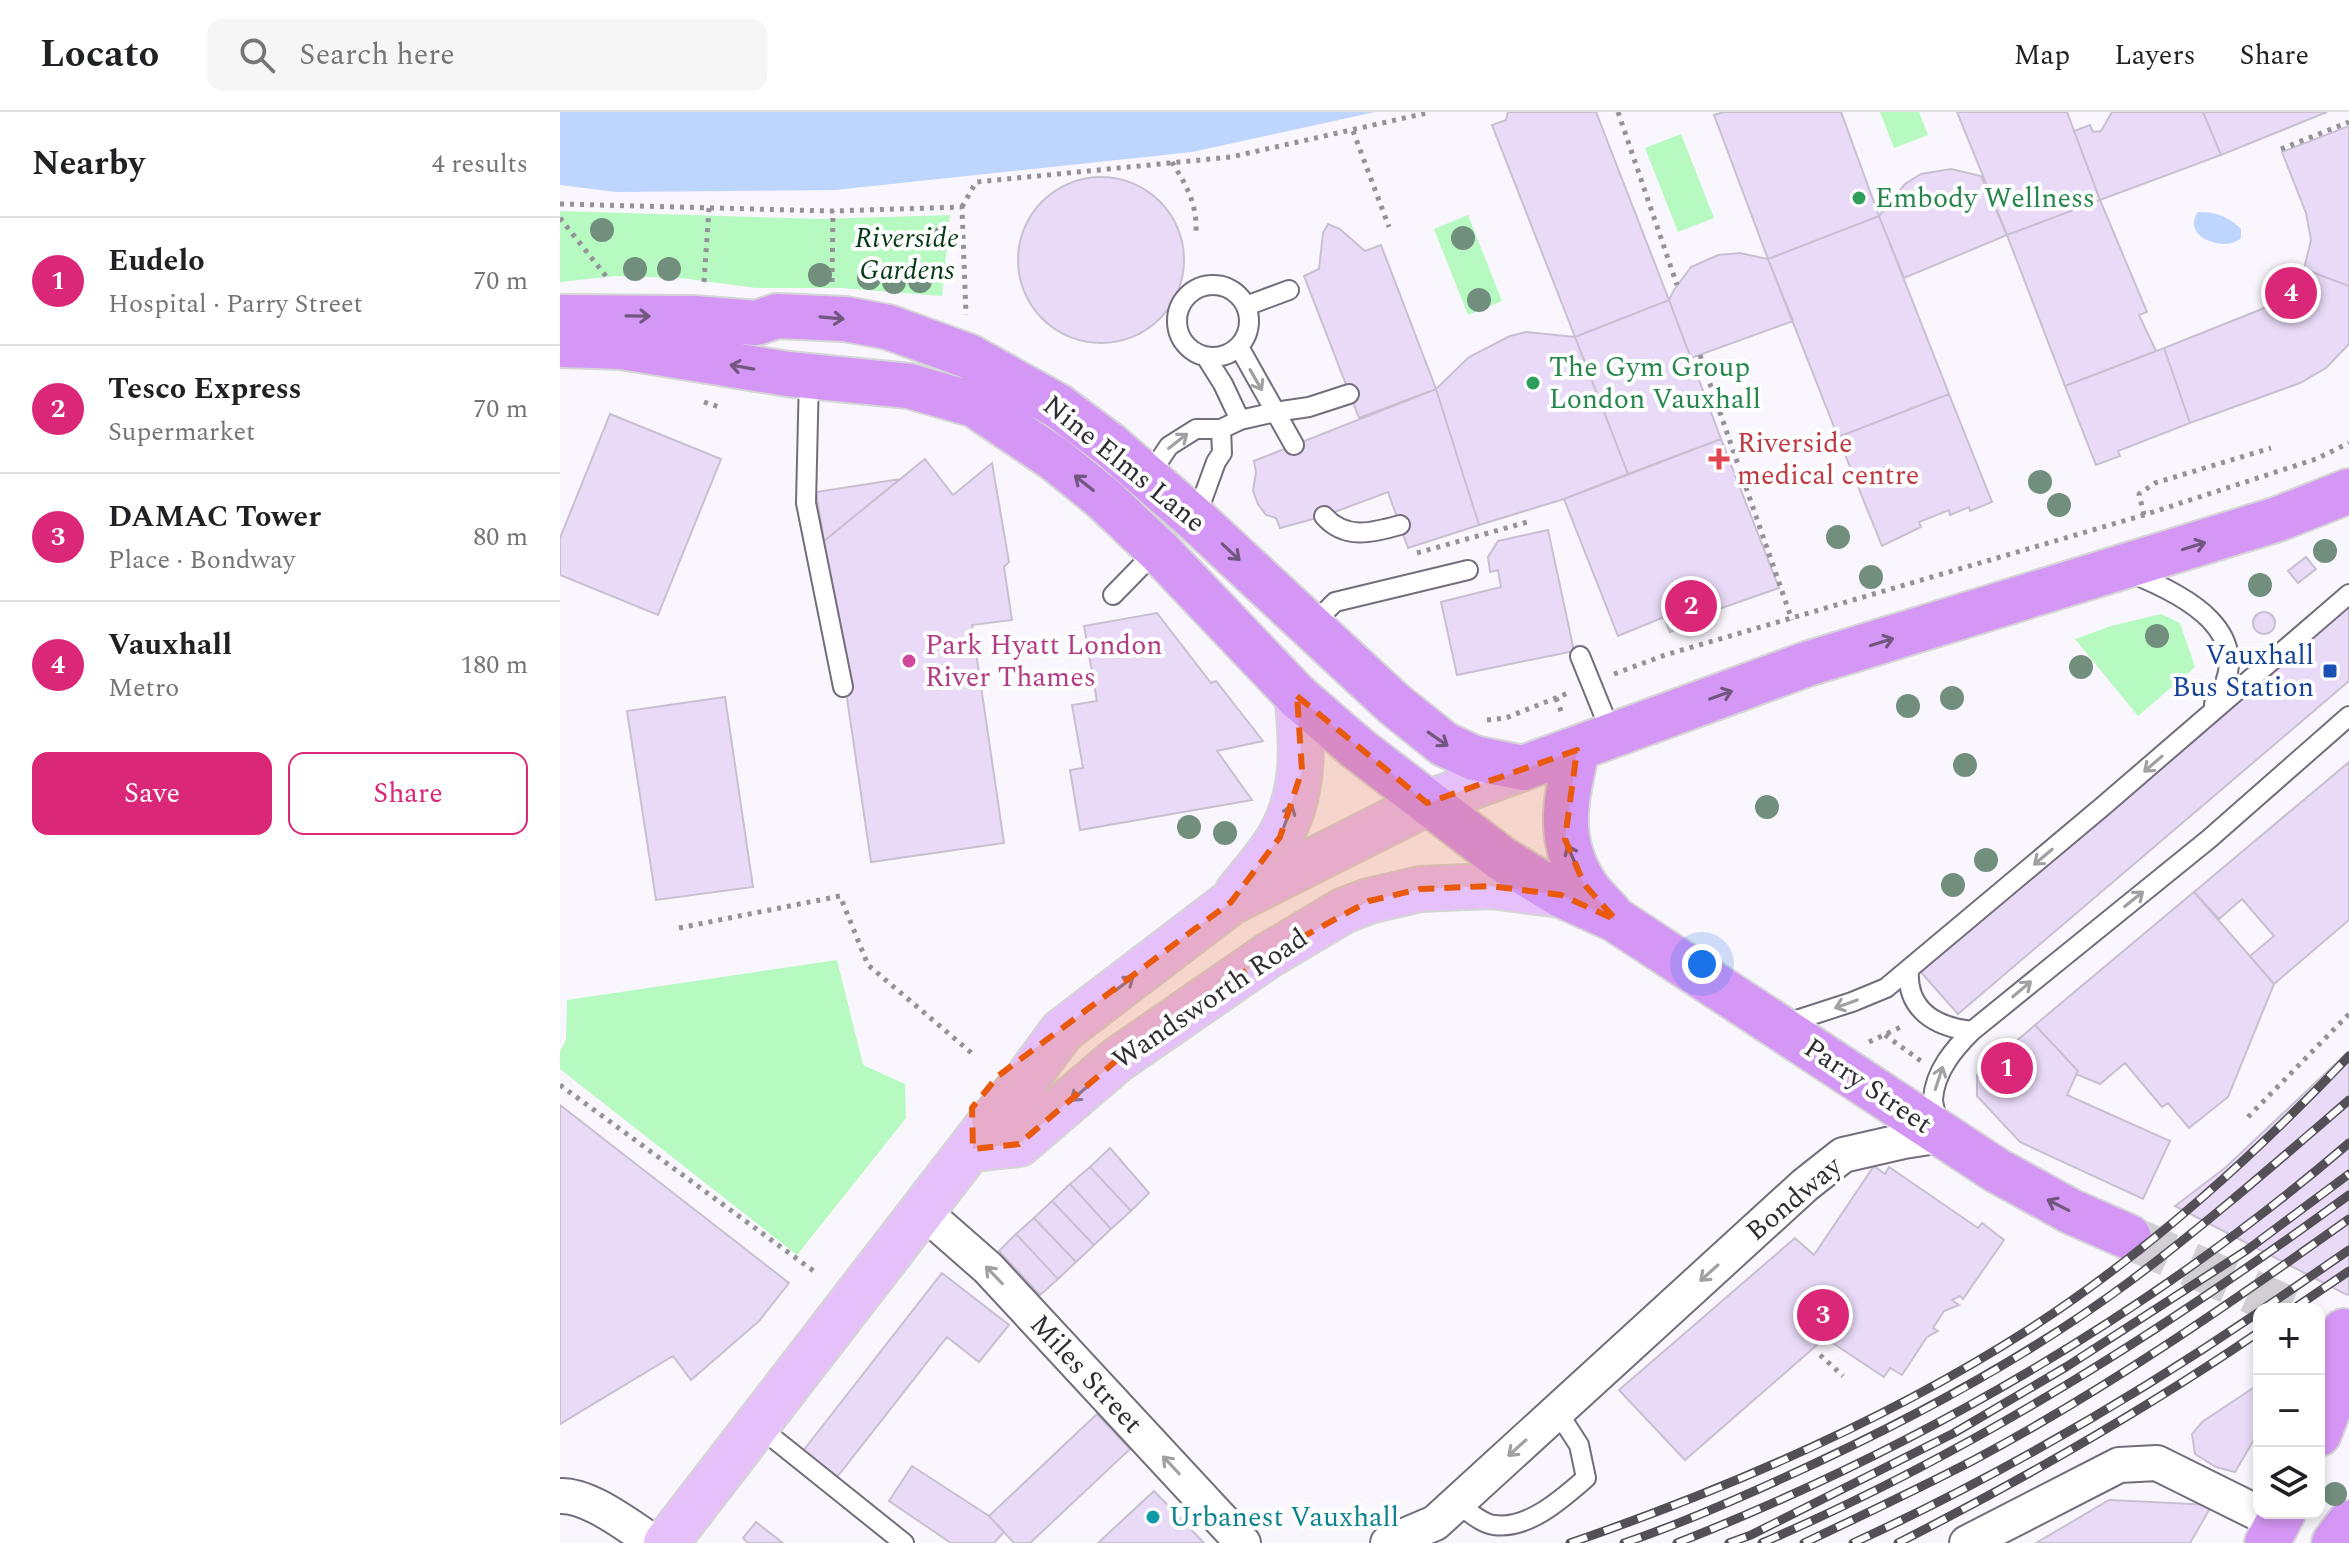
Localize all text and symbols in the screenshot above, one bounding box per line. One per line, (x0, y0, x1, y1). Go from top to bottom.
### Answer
search box (207, 19, 767, 91)
text: Locato (40, 26, 159, 84)
text: Search here (299, 32, 455, 78)
icon: search (235, 33, 279, 77)
text: Map (2014, 34, 2070, 77)
text: Layers (2114, 34, 2196, 77)
text: Share (2240, 34, 2309, 77)
text: Nearby (32, 138, 145, 190)
text: 4 results (432, 144, 528, 184)
place label: Embody Wellness (1875, 177, 2095, 220)
marker: Embody Wellness (1850, 189, 1868, 207)
park label: Riverside Gardens (855, 217, 959, 292)
text: Eudelo (108, 238, 205, 284)
text: 1 (51, 261, 65, 301)
text: 70 m (473, 261, 528, 301)
pin: 4 (2265, 263, 2317, 323)
text: Hospital · Parry Street (108, 284, 363, 324)
one-way arrow (624, 309, 651, 324)
one-way arrow (818, 311, 845, 326)
place label: The Gym Group London Vauxhall (1549, 346, 1761, 421)
one-way arrow (730, 358, 755, 373)
text: Tesco Express (108, 366, 302, 412)
one-way arrow (1248, 368, 1264, 391)
marker: The Gym Group London Vauxhall (1524, 374, 1542, 392)
street label: Nine Elms Lane (1033, 385, 1215, 543)
text: 2 (51, 389, 65, 429)
text: 70 m (473, 389, 528, 429)
text: Supermarket (108, 412, 255, 452)
place label: Riverside medical centre (1737, 422, 1919, 497)
one-way arrow (1167, 432, 1188, 449)
marker: Riverside medical centre (1708, 448, 1730, 470)
one-way arrow (1074, 474, 1095, 492)
text: DAMAC Tower (108, 494, 321, 540)
text: 3 (51, 517, 65, 557)
text: 80 m (473, 517, 528, 557)
one-way arrow (2180, 538, 2206, 553)
text: Place · Bondway (108, 540, 295, 580)
one-way arrow (1221, 542, 1240, 561)
pin: 2 (1665, 576, 1717, 636)
text: Vauxhall (108, 622, 232, 668)
place label: Park Hyatt London River Thames (925, 624, 1163, 699)
one-way arrow (1869, 634, 1894, 648)
place label: Vauxhall Bus Station (2172, 634, 2314, 709)
text: 4 (51, 645, 65, 685)
text: 180 m (460, 645, 528, 685)
marker: Park Hyatt London River Thames (900, 652, 918, 670)
marker: Vauxhall Bus Station (2321, 662, 2339, 680)
text: Metro (108, 668, 179, 708)
one-way arrow (1708, 687, 1733, 702)
one-way arrow (1426, 731, 1448, 747)
button: Save (32, 752, 272, 835)
button: Share (288, 752, 528, 835)
one-way arrow (2143, 755, 2164, 773)
one-way arrow (1282, 804, 1296, 829)
one-way arrow (1564, 844, 1579, 868)
one-way arrow (2033, 848, 2053, 866)
one-way arrow (2123, 890, 2144, 907)
street label: Wandsworth Road (1103, 917, 1317, 1081)
your location (1682, 944, 1722, 984)
one-way arrow (1113, 975, 1134, 992)
one-way arrow (2012, 980, 2032, 998)
one-way arrow (1834, 998, 1859, 1012)
street label: Parry Street (1795, 1027, 1941, 1145)
pin: 1 (1981, 1038, 2033, 1098)
one-way arrow (1933, 1066, 1948, 1091)
one-way arrow (1070, 1083, 1090, 1101)
street label: Bondway (1737, 1145, 1853, 1252)
one-way arrow (2046, 1196, 2070, 1212)
one-way arrow (1699, 1263, 1719, 1281)
one-way arrow (985, 1265, 1004, 1285)
pin: 3 (1797, 1285, 1849, 1345)
map controls (2253, 1303, 2325, 1519)
button: + (2253, 1303, 2325, 1375)
street label: Miles Street (1019, 1304, 1153, 1444)
button: − (2253, 1375, 2325, 1447)
one-way arrow (1507, 1439, 1527, 1457)
button: layers (2253, 1447, 2325, 1519)
one-way arrow (1163, 1456, 1181, 1476)
place label: Urbanest Vauxhall (1169, 1496, 1399, 1539)
marker: Urbanest Vauxhall (1144, 1508, 1162, 1526)

